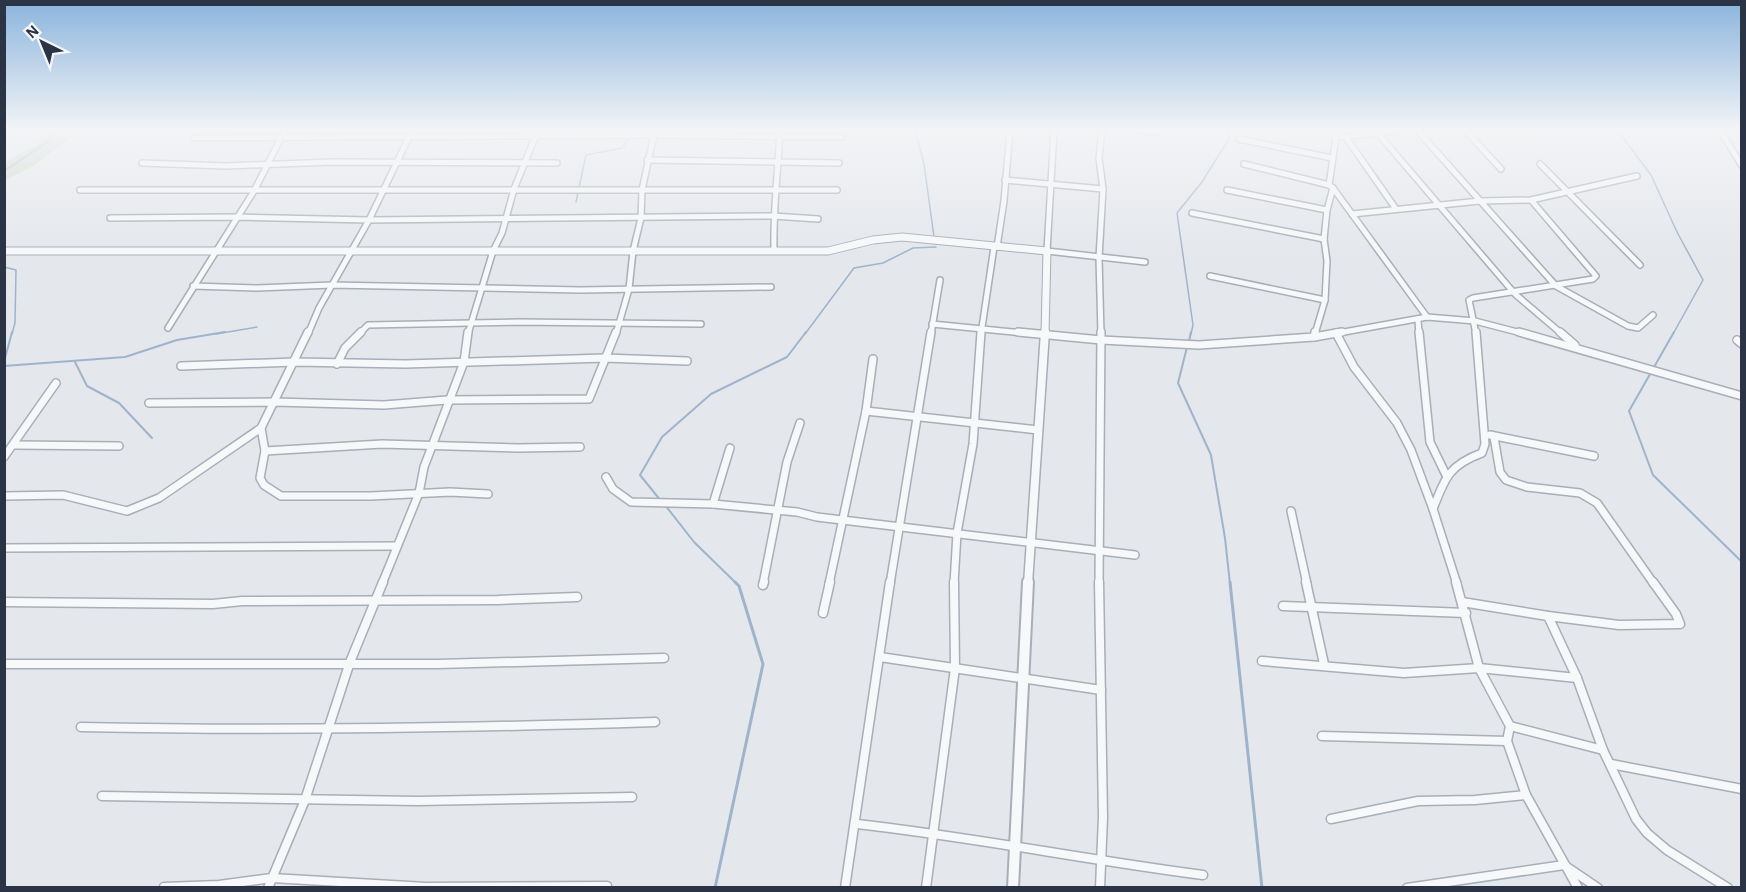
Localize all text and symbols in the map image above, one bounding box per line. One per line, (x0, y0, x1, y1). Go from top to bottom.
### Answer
north arrow (12, 12, 72, 72)
text: N (23, 22, 42, 41)

